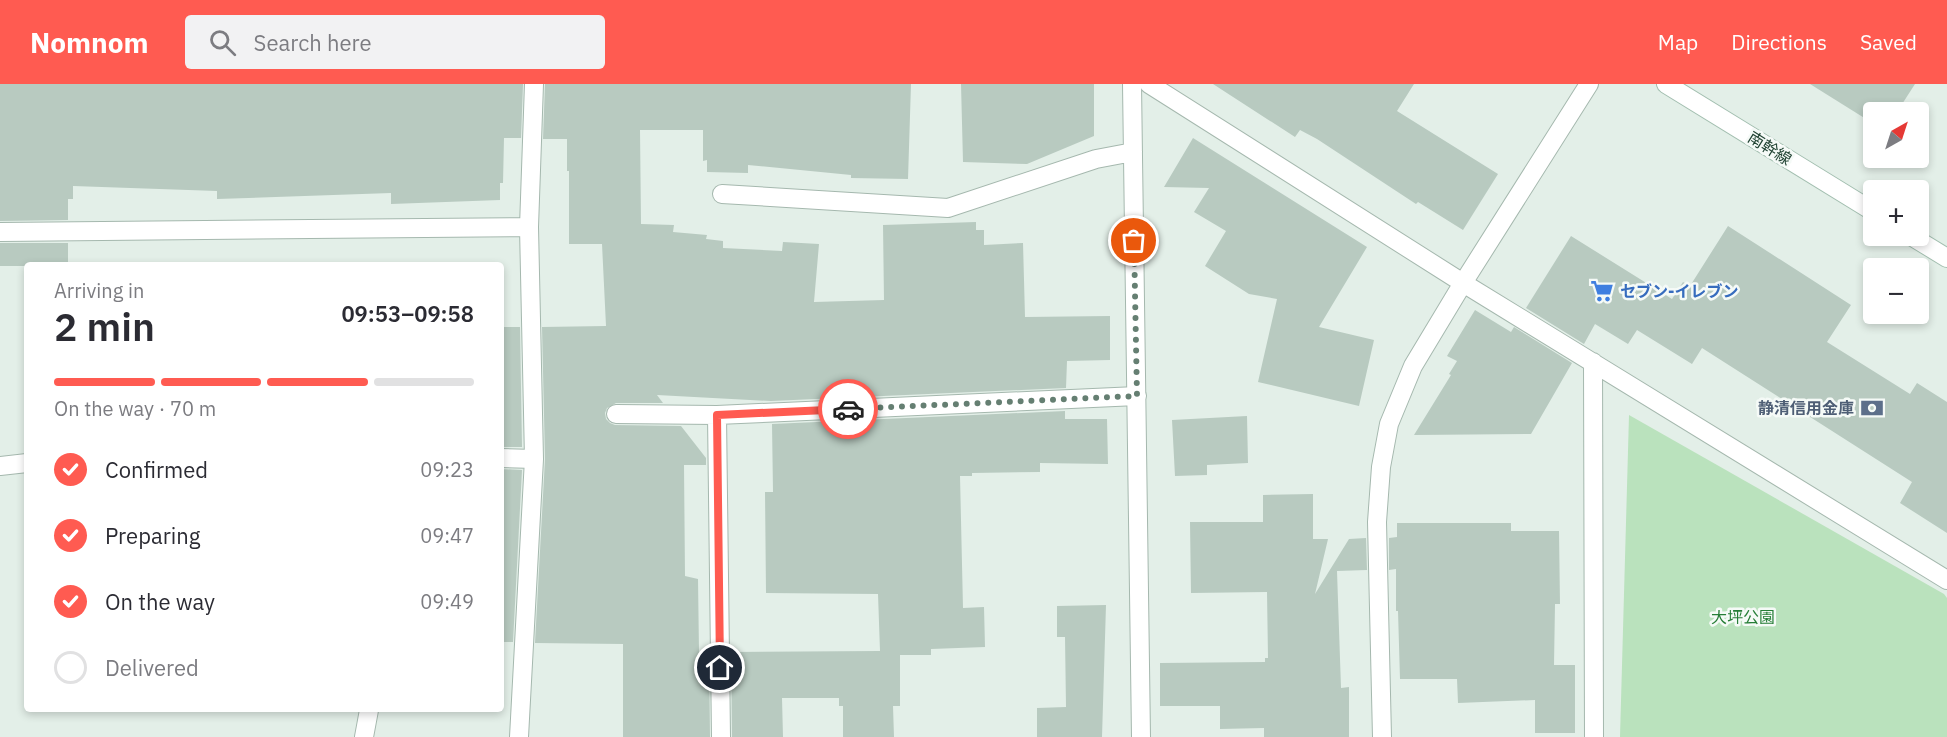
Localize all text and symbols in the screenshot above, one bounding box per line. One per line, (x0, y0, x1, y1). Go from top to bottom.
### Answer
search box (185, 15, 605, 69)
text: Nomnom (30, 24, 149, 61)
icon: search (206, 26, 239, 59)
text: Search here (254, 28, 372, 57)
text: Map (1658, 28, 1698, 56)
text: Directions (1731, 28, 1827, 56)
text: Saved (1860, 28, 1917, 56)
north arrow (1863, 102, 1929, 168)
map controls (1863, 102, 1929, 324)
street label: 南幹線 (1744, 127, 1796, 169)
button: + (1863, 180, 1929, 246)
pin (1108, 215, 1159, 266)
icon: bag (1117, 224, 1150, 257)
button: − (1863, 258, 1929, 324)
text: Arriving in (54, 277, 144, 304)
supermarket icon: セブン-イレブン (1589, 278, 1615, 304)
place label: セブン-イレブン (1620, 281, 1738, 301)
text: 09:53–09:58 (341, 299, 474, 328)
text: 2 min (54, 301, 155, 352)
courier (818, 379, 878, 439)
icon: car (832, 393, 865, 426)
text: On the way · 70 m (54, 395, 216, 422)
bank icon: 静清信用金庫 (1859, 395, 1885, 421)
place label: 静清信用金庫 (1758, 398, 1854, 418)
icon: check (54, 453, 87, 486)
text: Confirmed (105, 455, 208, 484)
text: 09:23 (420, 456, 474, 483)
icon: check (54, 519, 87, 552)
text: Preparing (105, 521, 200, 550)
text: 09:47 (420, 522, 474, 549)
icon: check (54, 585, 87, 618)
text: On the way (105, 587, 215, 616)
text: 09:49 (420, 588, 474, 615)
park label: 大坪公園 (1711, 607, 1775, 627)
pin (694, 642, 745, 693)
icon: home (703, 651, 736, 684)
text: Delivered (105, 653, 199, 682)

